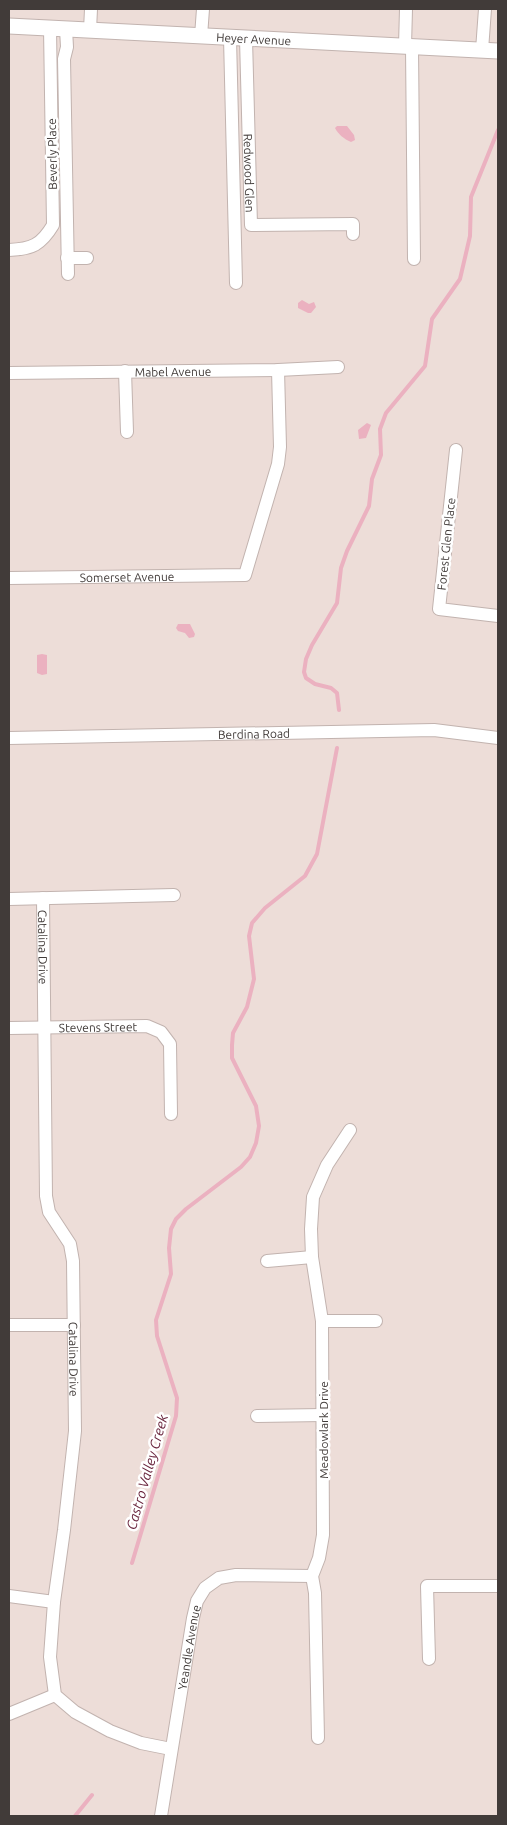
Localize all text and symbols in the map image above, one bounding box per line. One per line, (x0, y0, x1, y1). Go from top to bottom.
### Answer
street label: Heyer Avenue (216, 30, 292, 47)
street label: Beverly Place (45, 118, 59, 190)
street label: Redwood Glen (242, 133, 257, 213)
street label: Mabel Avenue (135, 364, 211, 378)
street label: Forest Glen Place (435, 497, 457, 591)
street label: Somerset Avenue (80, 569, 174, 584)
street label: Berdina Road (218, 726, 290, 741)
street label: Catalina Drive (37, 910, 50, 984)
street label: Stevens Street (59, 1020, 138, 1034)
street label: Catalina Drive (67, 1322, 81, 1397)
street label: Meadowlark Drive (317, 1381, 330, 1479)
water label: Castro Valley Creek (123, 1412, 171, 1531)
street label: Yeandle Avenue (175, 1603, 202, 1691)

